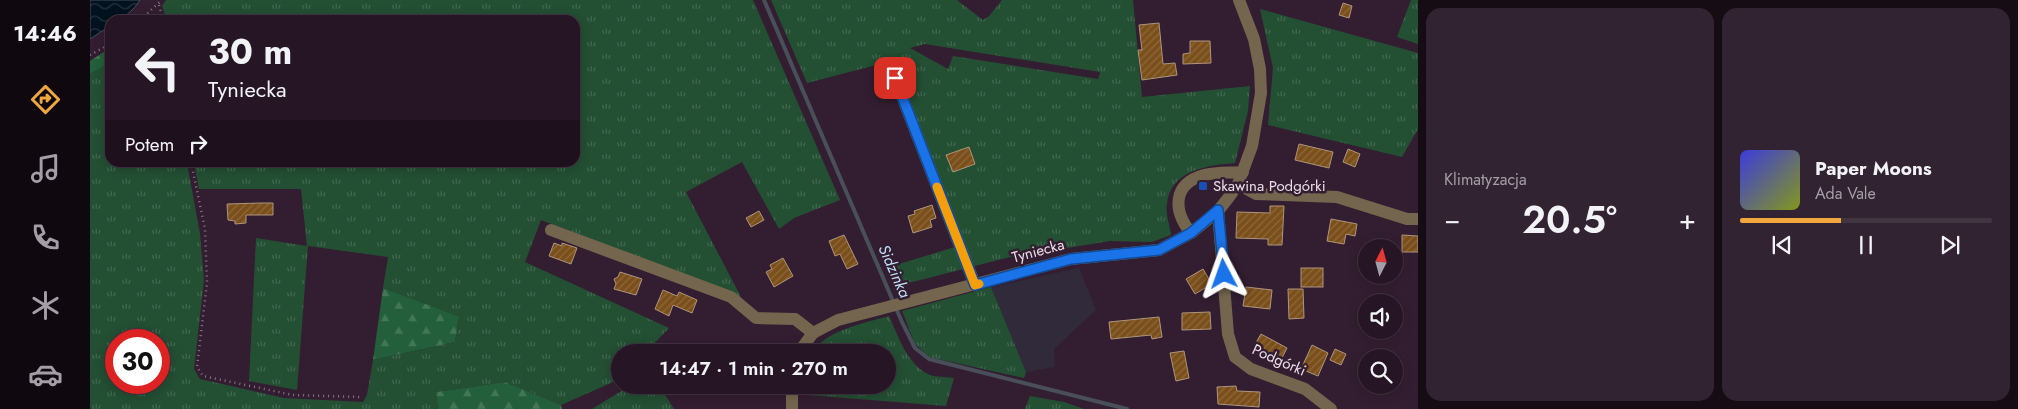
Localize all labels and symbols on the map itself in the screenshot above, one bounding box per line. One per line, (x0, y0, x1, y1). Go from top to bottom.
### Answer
pin (874, 57, 916, 99)
place label: Skawina Podgórki (1213, 175, 1326, 197)
marker: Skawina Podgórki (1197, 180, 1209, 192)
street label: Tyniecka (1009, 233, 1067, 269)
north arrow (1358, 239, 1402, 284)
water label: Sidzinka (873, 241, 917, 302)
position arrow (1197, 247, 1249, 299)
speed limit sign: 30 (105, 329, 170, 394)
street label: Podgórki (1249, 338, 1309, 382)

